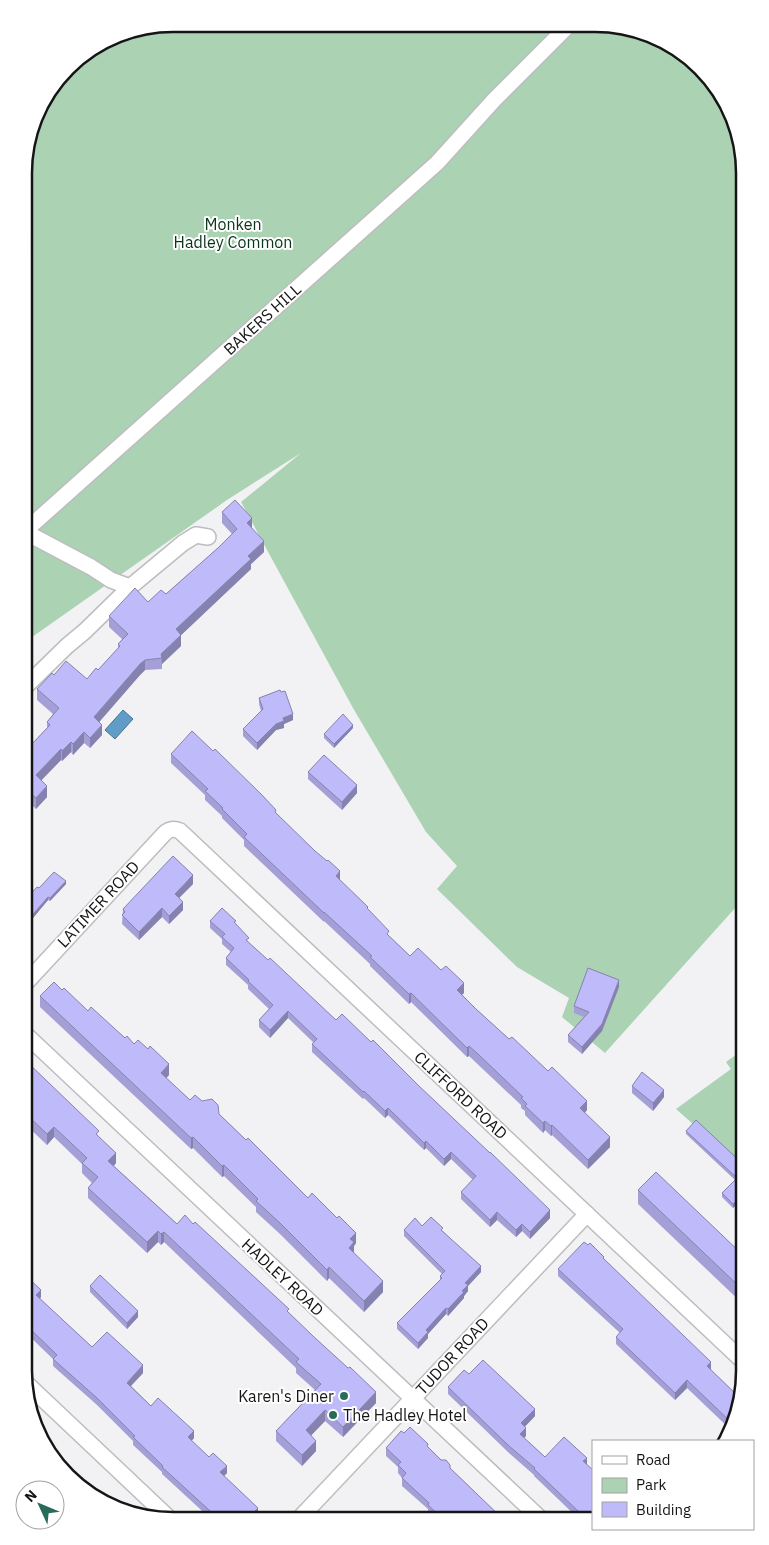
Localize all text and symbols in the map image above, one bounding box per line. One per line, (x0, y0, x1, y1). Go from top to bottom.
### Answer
park label: Monken Hadley Common (174, 214, 292, 252)
street label: BAKERS HILL (219, 279, 305, 359)
street label: LATIMER ROAD (53, 856, 143, 952)
street label: CLIFFORD ROAD (410, 1047, 512, 1143)
street label: HADLEY ROAD (238, 1234, 328, 1320)
street label: TUDOR ROAD (411, 1313, 493, 1399)
place label: Karen's Diner (238, 1386, 334, 1406)
marker: Karen's Diner (338, 1390, 350, 1402)
place label: The Hadley Hotel (343, 1405, 467, 1425)
marker: The Hadley Hotel (327, 1409, 339, 1421)
legend (592, 1440, 754, 1530)
text: Road (636, 1450, 671, 1469)
text: Park (636, 1475, 666, 1494)
north arrow (15, 1480, 65, 1530)
text: N (21, 1486, 41, 1506)
text: Building (636, 1500, 691, 1519)

